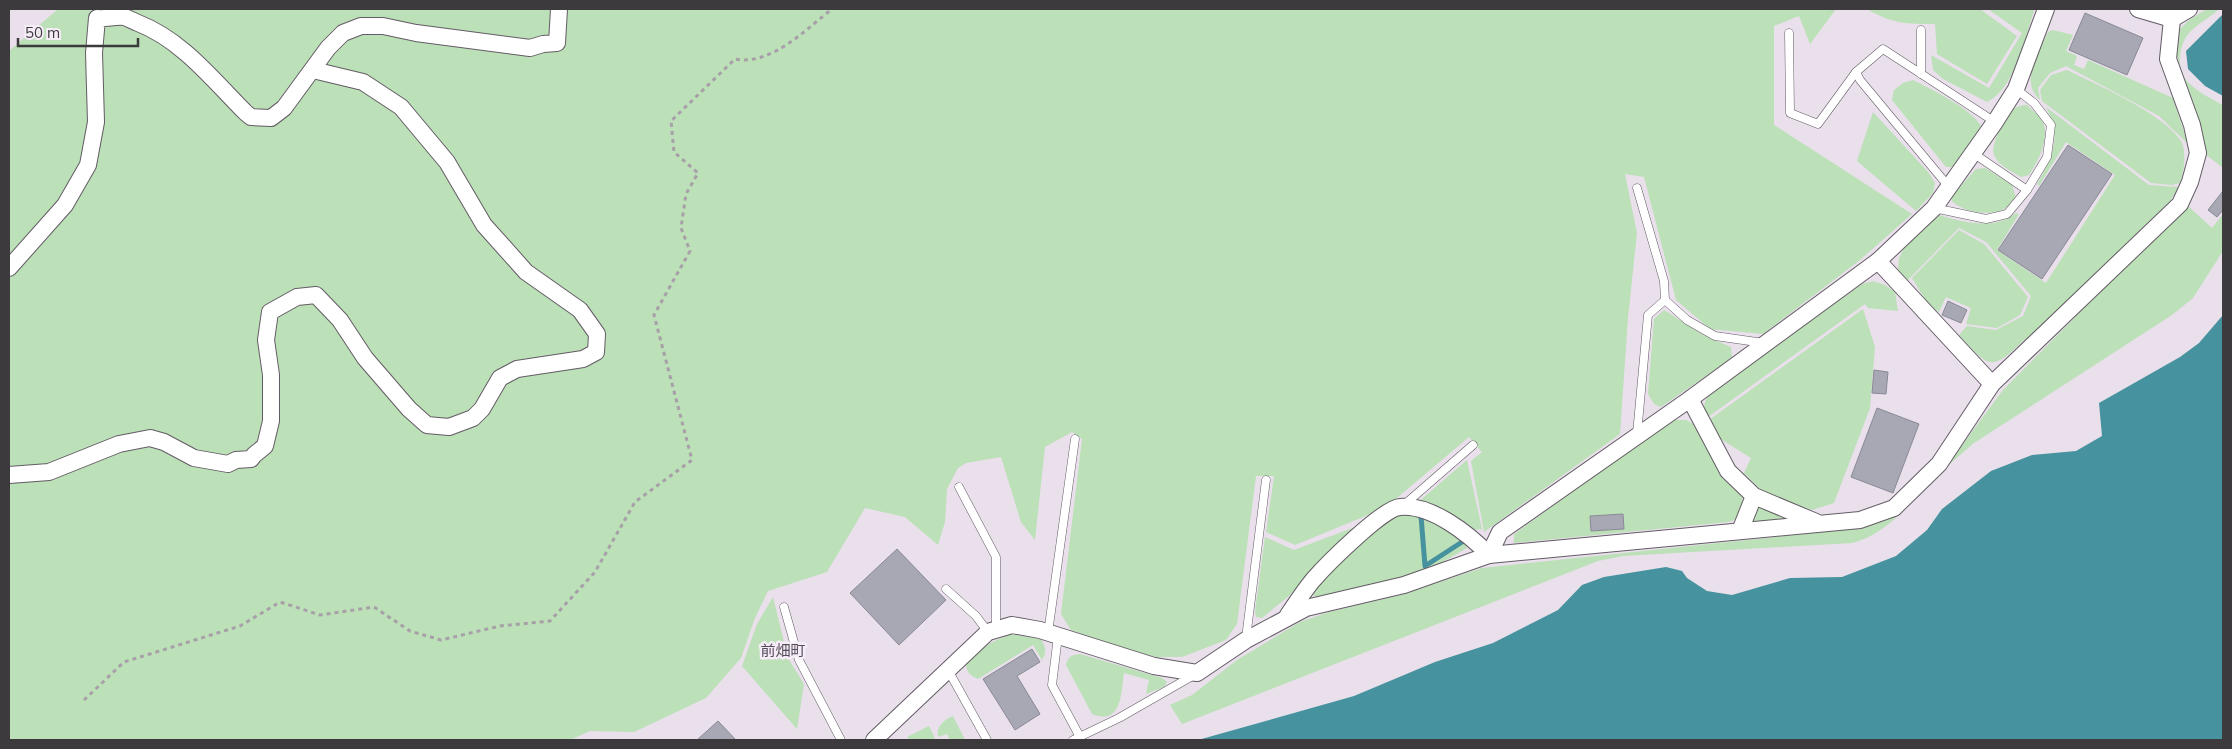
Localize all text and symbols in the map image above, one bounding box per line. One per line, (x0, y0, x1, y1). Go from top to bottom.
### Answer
scale bar (18, 15, 138, 47)
text: 50 m (25, 23, 60, 42)
district label: 前畑町 (760, 641, 806, 660)

